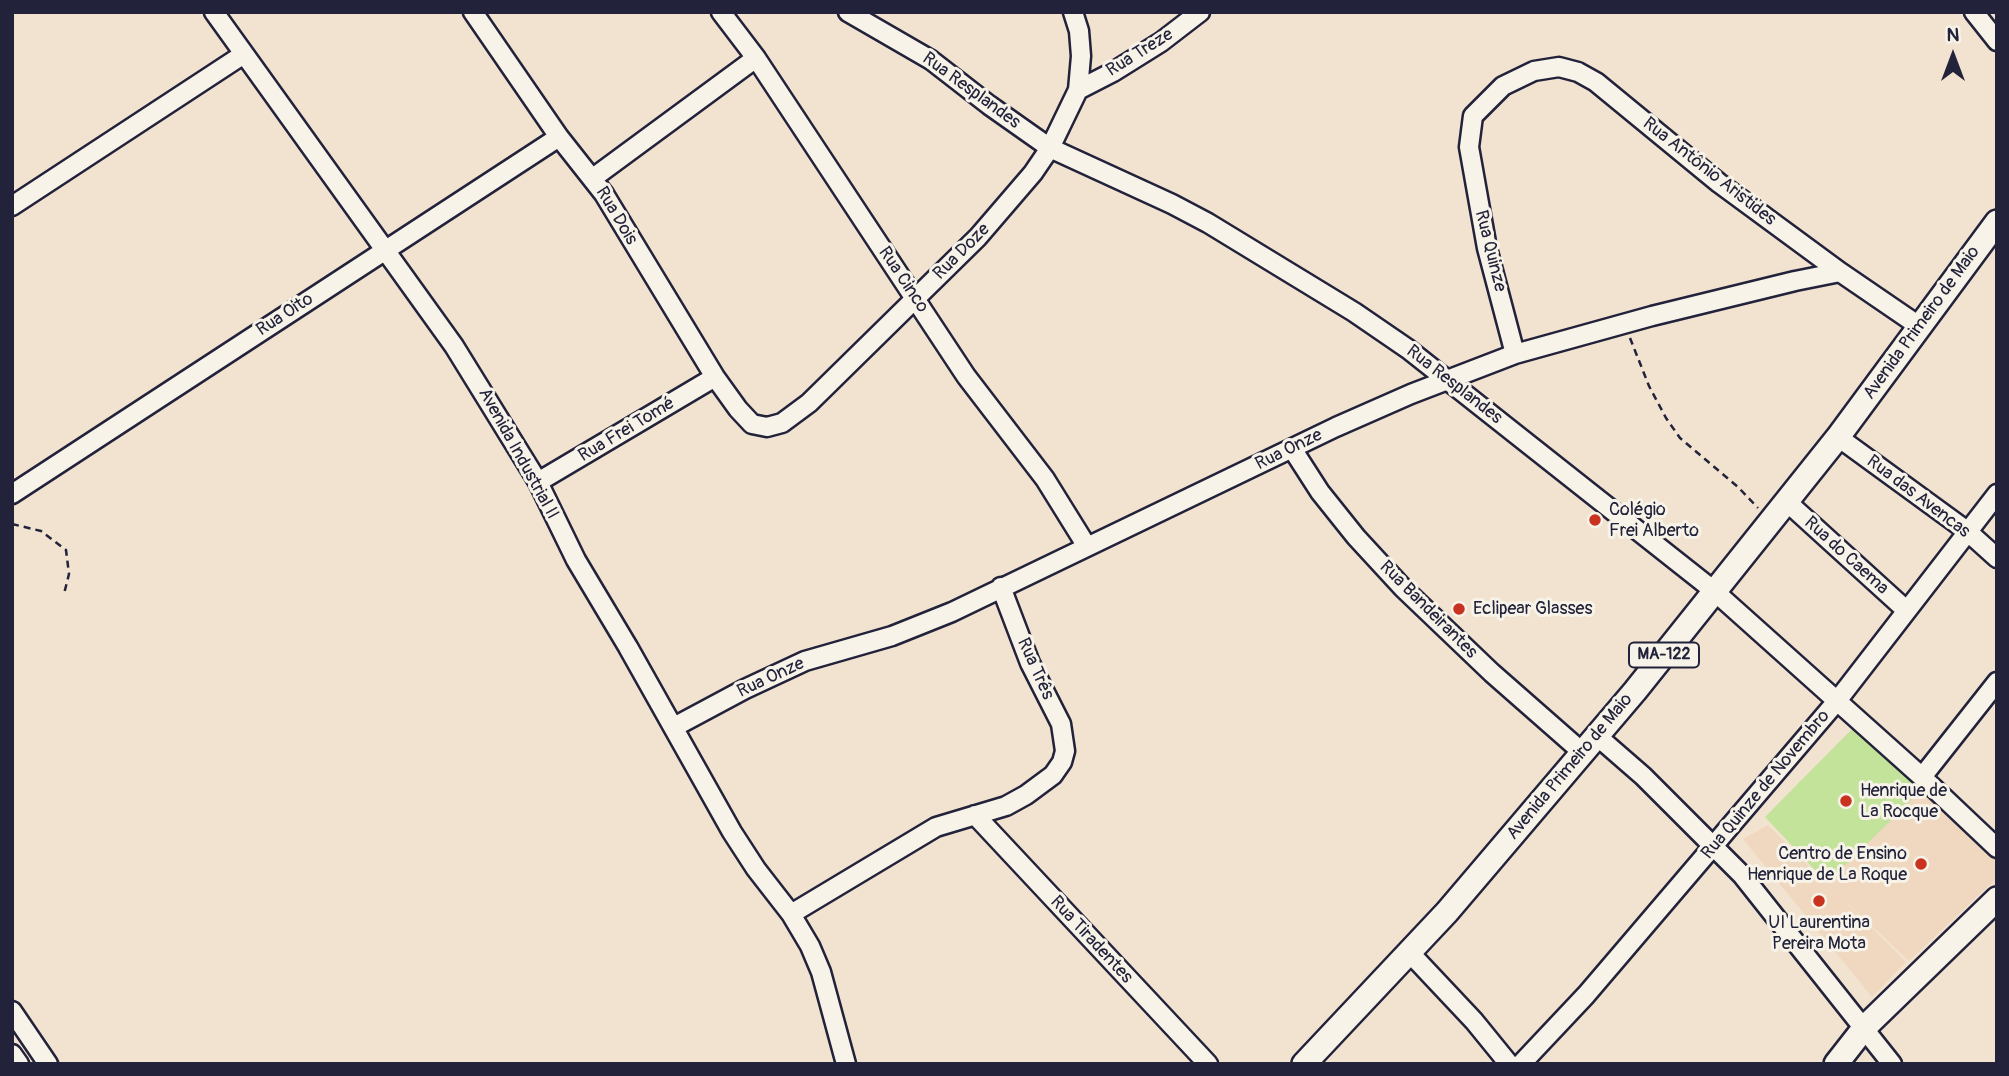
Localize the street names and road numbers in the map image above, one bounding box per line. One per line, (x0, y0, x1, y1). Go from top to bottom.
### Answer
street label: Rua Treze (1103, 24, 1177, 82)
street label: Rua Resplandes (918, 48, 1024, 134)
street label: Rua Antônio Aristides (1638, 113, 1780, 231)
street label: Rua Dois (590, 183, 642, 249)
street label: Rua Quinze (1469, 208, 1511, 294)
street label: Rua Doze (929, 219, 995, 285)
street label: Avenida Primeiro de Maio (1859, 242, 1985, 404)
street label: Rua Cinco (873, 243, 933, 317)
street label: Rua Oito (253, 289, 317, 341)
street label: Rua Resplandes (1402, 341, 1506, 429)
street label: Avenida Industrial II (473, 385, 563, 523)
street label: Rua Frei Tomé (575, 393, 679, 467)
street label: Rua Onze (1252, 425, 1326, 475)
street label: Rua das Avencas (1862, 451, 1974, 543)
street label: Rua do Caema (1799, 512, 1893, 600)
street label: Rua Bandeirantes (1375, 557, 1481, 663)
street label: Rua Três (1012, 635, 1058, 703)
road number: MA-122 (1629, 642, 1699, 668)
street label: Rua Onze (734, 653, 808, 703)
street label: Avenida Primeiro de Maio (1503, 690, 1637, 844)
street label: Rua Quinze de Novembro (1697, 706, 1835, 864)
street label: Rua Tiradentes (1045, 892, 1137, 988)

